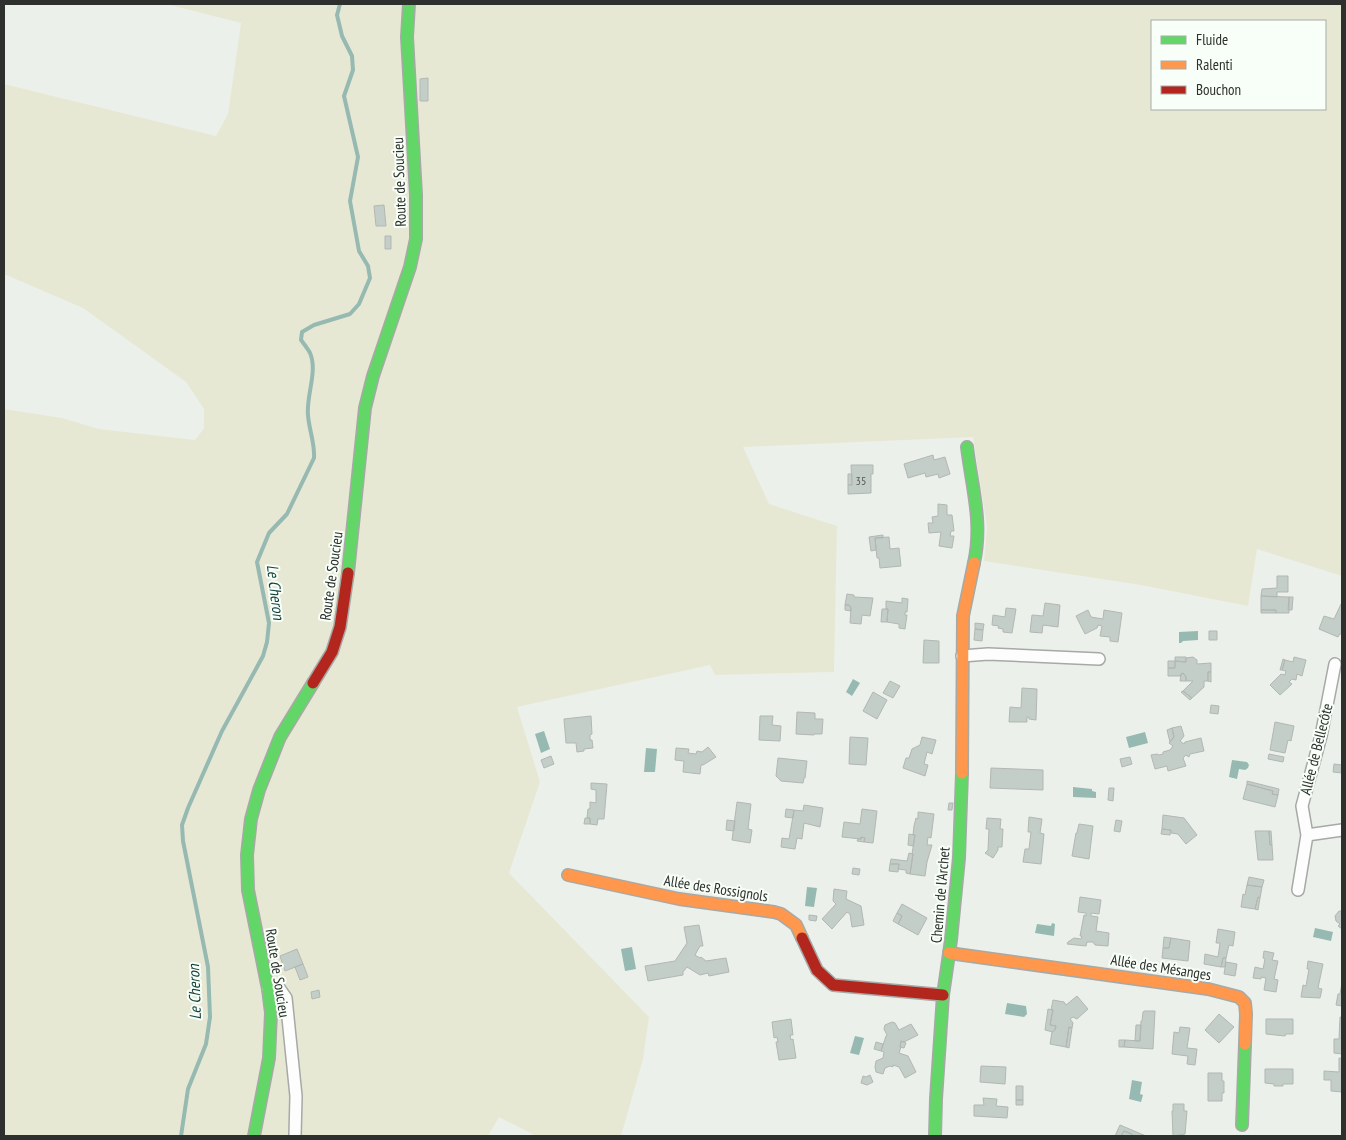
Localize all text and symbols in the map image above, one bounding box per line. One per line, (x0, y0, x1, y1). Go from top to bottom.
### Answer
legend (1151, 20, 1326, 110)
text: Fluide (1196, 30, 1228, 49)
text: Ralenti (1196, 55, 1233, 74)
text: Bouchon (1196, 80, 1241, 99)
street label: Route de Soucieu (388, 137, 410, 227)
house number: 35 (856, 473, 866, 488)
street label: Route de Soucieu (315, 530, 347, 622)
water label: Le Cheron (263, 563, 289, 622)
street label: Allée de Bellecôte (1295, 701, 1337, 797)
street label: Chemin de l'Archet (926, 846, 954, 944)
street label: Allée des Rossignols (663, 870, 769, 906)
street label: Route de Soucieu (262, 927, 294, 1019)
street label: Allée des Mésanges (1109, 950, 1213, 984)
water label: Le Cheron (183, 963, 205, 1020)

